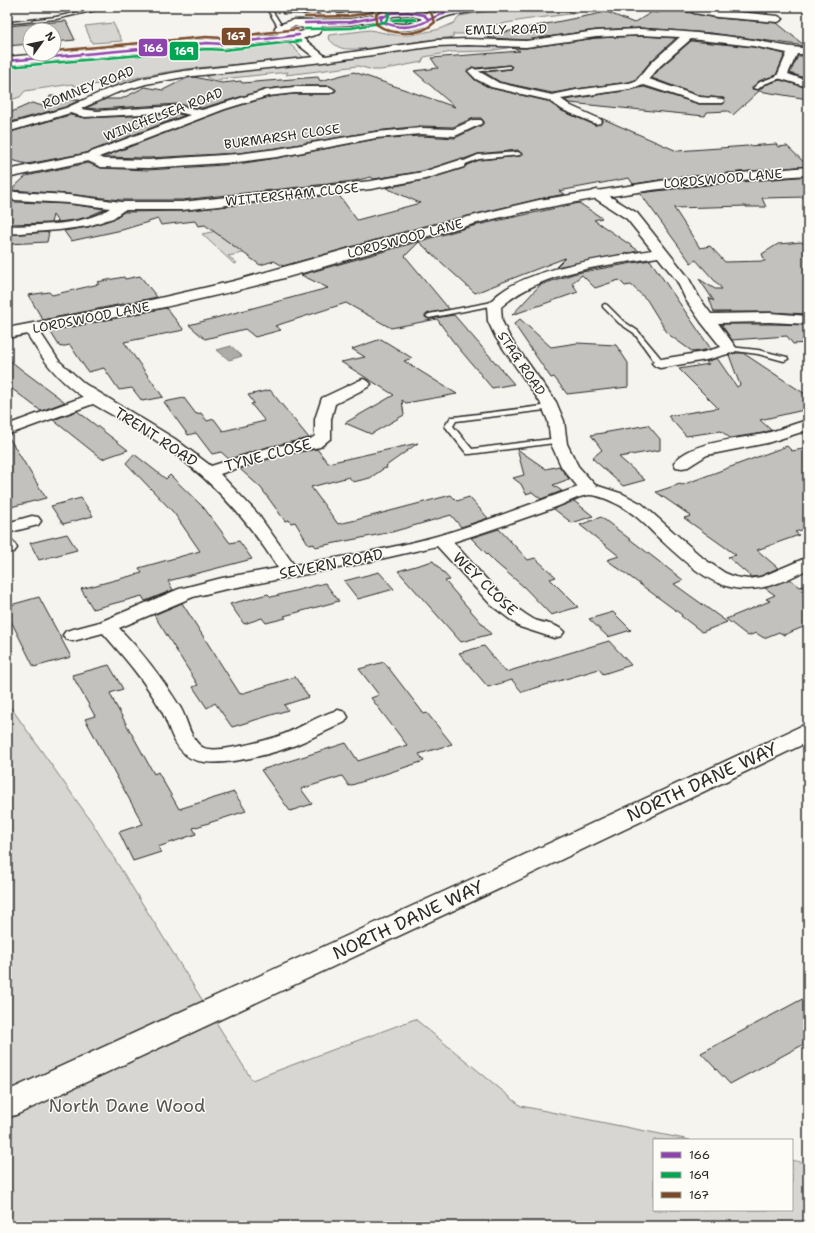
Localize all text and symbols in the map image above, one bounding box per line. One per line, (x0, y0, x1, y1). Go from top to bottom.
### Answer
street label: EMILY ROAD (465, 20, 547, 39)
north arrow (22, 22, 62, 62)
line badge: 167 (221, 27, 251, 46)
text: N (41, 29, 59, 45)
text: 167 (226, 29, 246, 44)
line badge: 166 (138, 38, 168, 57)
text: 166 (143, 41, 163, 56)
line badge: 169 (169, 41, 199, 61)
text: 169 (174, 44, 194, 59)
street label: ROMNEY ROAD (40, 62, 137, 113)
street label: WINCHELSEA ROAD (101, 84, 225, 145)
street label: BURMARSH CLOSE (223, 120, 341, 153)
street label: LORDSWOOD LANE (663, 165, 783, 192)
street label: WITTERSHAM CLOSE (224, 179, 360, 210)
street label: LORDSWOOD LANE (345, 215, 465, 262)
street label: LORDSWOOD LANE (31, 298, 151, 337)
street label: STAG ROAD (494, 328, 549, 399)
street label: TRENT ROAD (111, 403, 202, 471)
street label: TYNE CLOSE (222, 434, 314, 476)
street label: SEVERN ROAD (277, 544, 385, 584)
street label: WEY CLOSE (448, 548, 522, 620)
street label: NORTH DANE WAY (623, 736, 781, 828)
street label: NORTH DANE WAY (329, 874, 487, 966)
park label: North Dane Wood (49, 1094, 205, 1118)
legend (653, 1139, 793, 1211)
text: 166 (689, 1147, 710, 1163)
text: 169 (689, 1167, 710, 1183)
text: 167 (689, 1187, 709, 1203)

